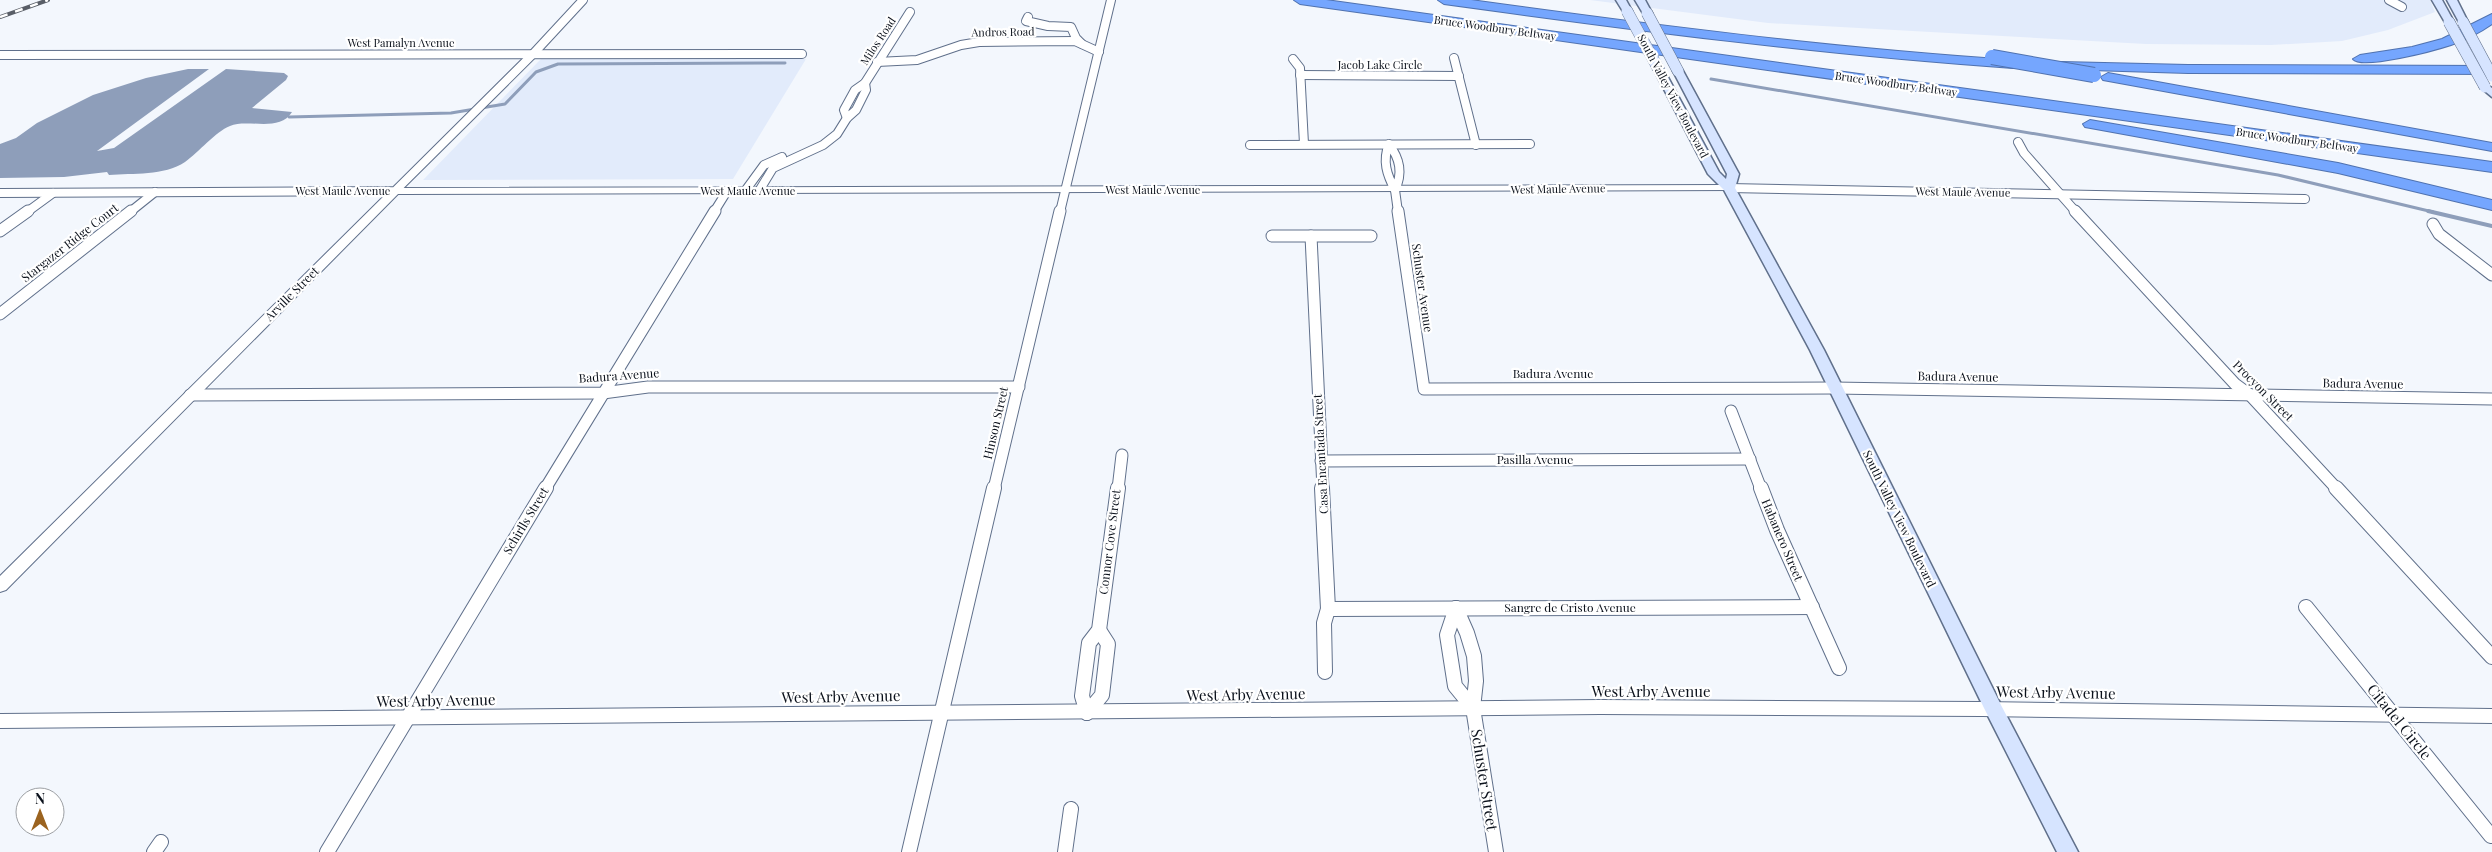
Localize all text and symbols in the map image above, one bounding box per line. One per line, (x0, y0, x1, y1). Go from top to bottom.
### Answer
street label: Bruce Woodbury Beltway (1433, 11, 1558, 44)
street label: Milos Road (856, 13, 899, 68)
street label: Andros Road (970, 23, 1035, 40)
street label: South Valley View Boulevard (1634, 31, 1713, 161)
street label: West Pamalyn Avenue (346, 35, 455, 50)
street label: Jacob Lake Circle (1337, 57, 1423, 72)
street label: Bruce Woodbury Beltway (1834, 67, 1959, 100)
street label: Bruce Woodbury Beltway (2235, 123, 2360, 156)
street label: West Maule Avenue (1509, 180, 1606, 197)
street label: West Maule Avenue (1105, 182, 1201, 197)
street label: West Maule Avenue (295, 183, 391, 198)
street label: West Maule Avenue (700, 183, 796, 198)
street label: West Maule Avenue (1914, 183, 2011, 200)
street label: Stargazer Ridge Court (18, 199, 122, 285)
street label: Schuster Avenue (1409, 243, 1437, 333)
street label: Arville Street (260, 262, 322, 325)
street label: Procyon Street (2230, 357, 2298, 425)
street label: Badura Avenue (578, 364, 660, 386)
street label: Badura Avenue (1513, 365, 1593, 381)
street label: Badura Avenue (1918, 367, 1999, 385)
street label: Badura Avenue (2323, 374, 2404, 392)
street label: Hinson Street (979, 384, 1011, 461)
street label: Casa Encantada Street (1309, 393, 1331, 514)
street label: South Valley View Boulevard (1860, 447, 1940, 590)
street label: Pasilla Avenue (1497, 451, 1573, 467)
street label: Schirlls Street (499, 483, 552, 557)
street label: Connor Cove Street (1095, 488, 1123, 595)
street label: Habanero Street (1758, 496, 1808, 584)
street label: Sangre de Cristo Avenue (1504, 599, 1636, 615)
street label: Citadel Circle (2363, 679, 2436, 763)
street label: West Arby Avenue (1590, 681, 1711, 701)
street label: West Arby Avenue (1995, 681, 2116, 703)
street label: West Arby Avenue (1185, 683, 1306, 705)
street label: West Arby Avenue (780, 685, 901, 707)
street label: West Arby Avenue (375, 689, 496, 711)
street label: Schuster Street (1467, 727, 1503, 833)
north arrow (15, 787, 65, 837)
text: N (35, 789, 45, 808)

